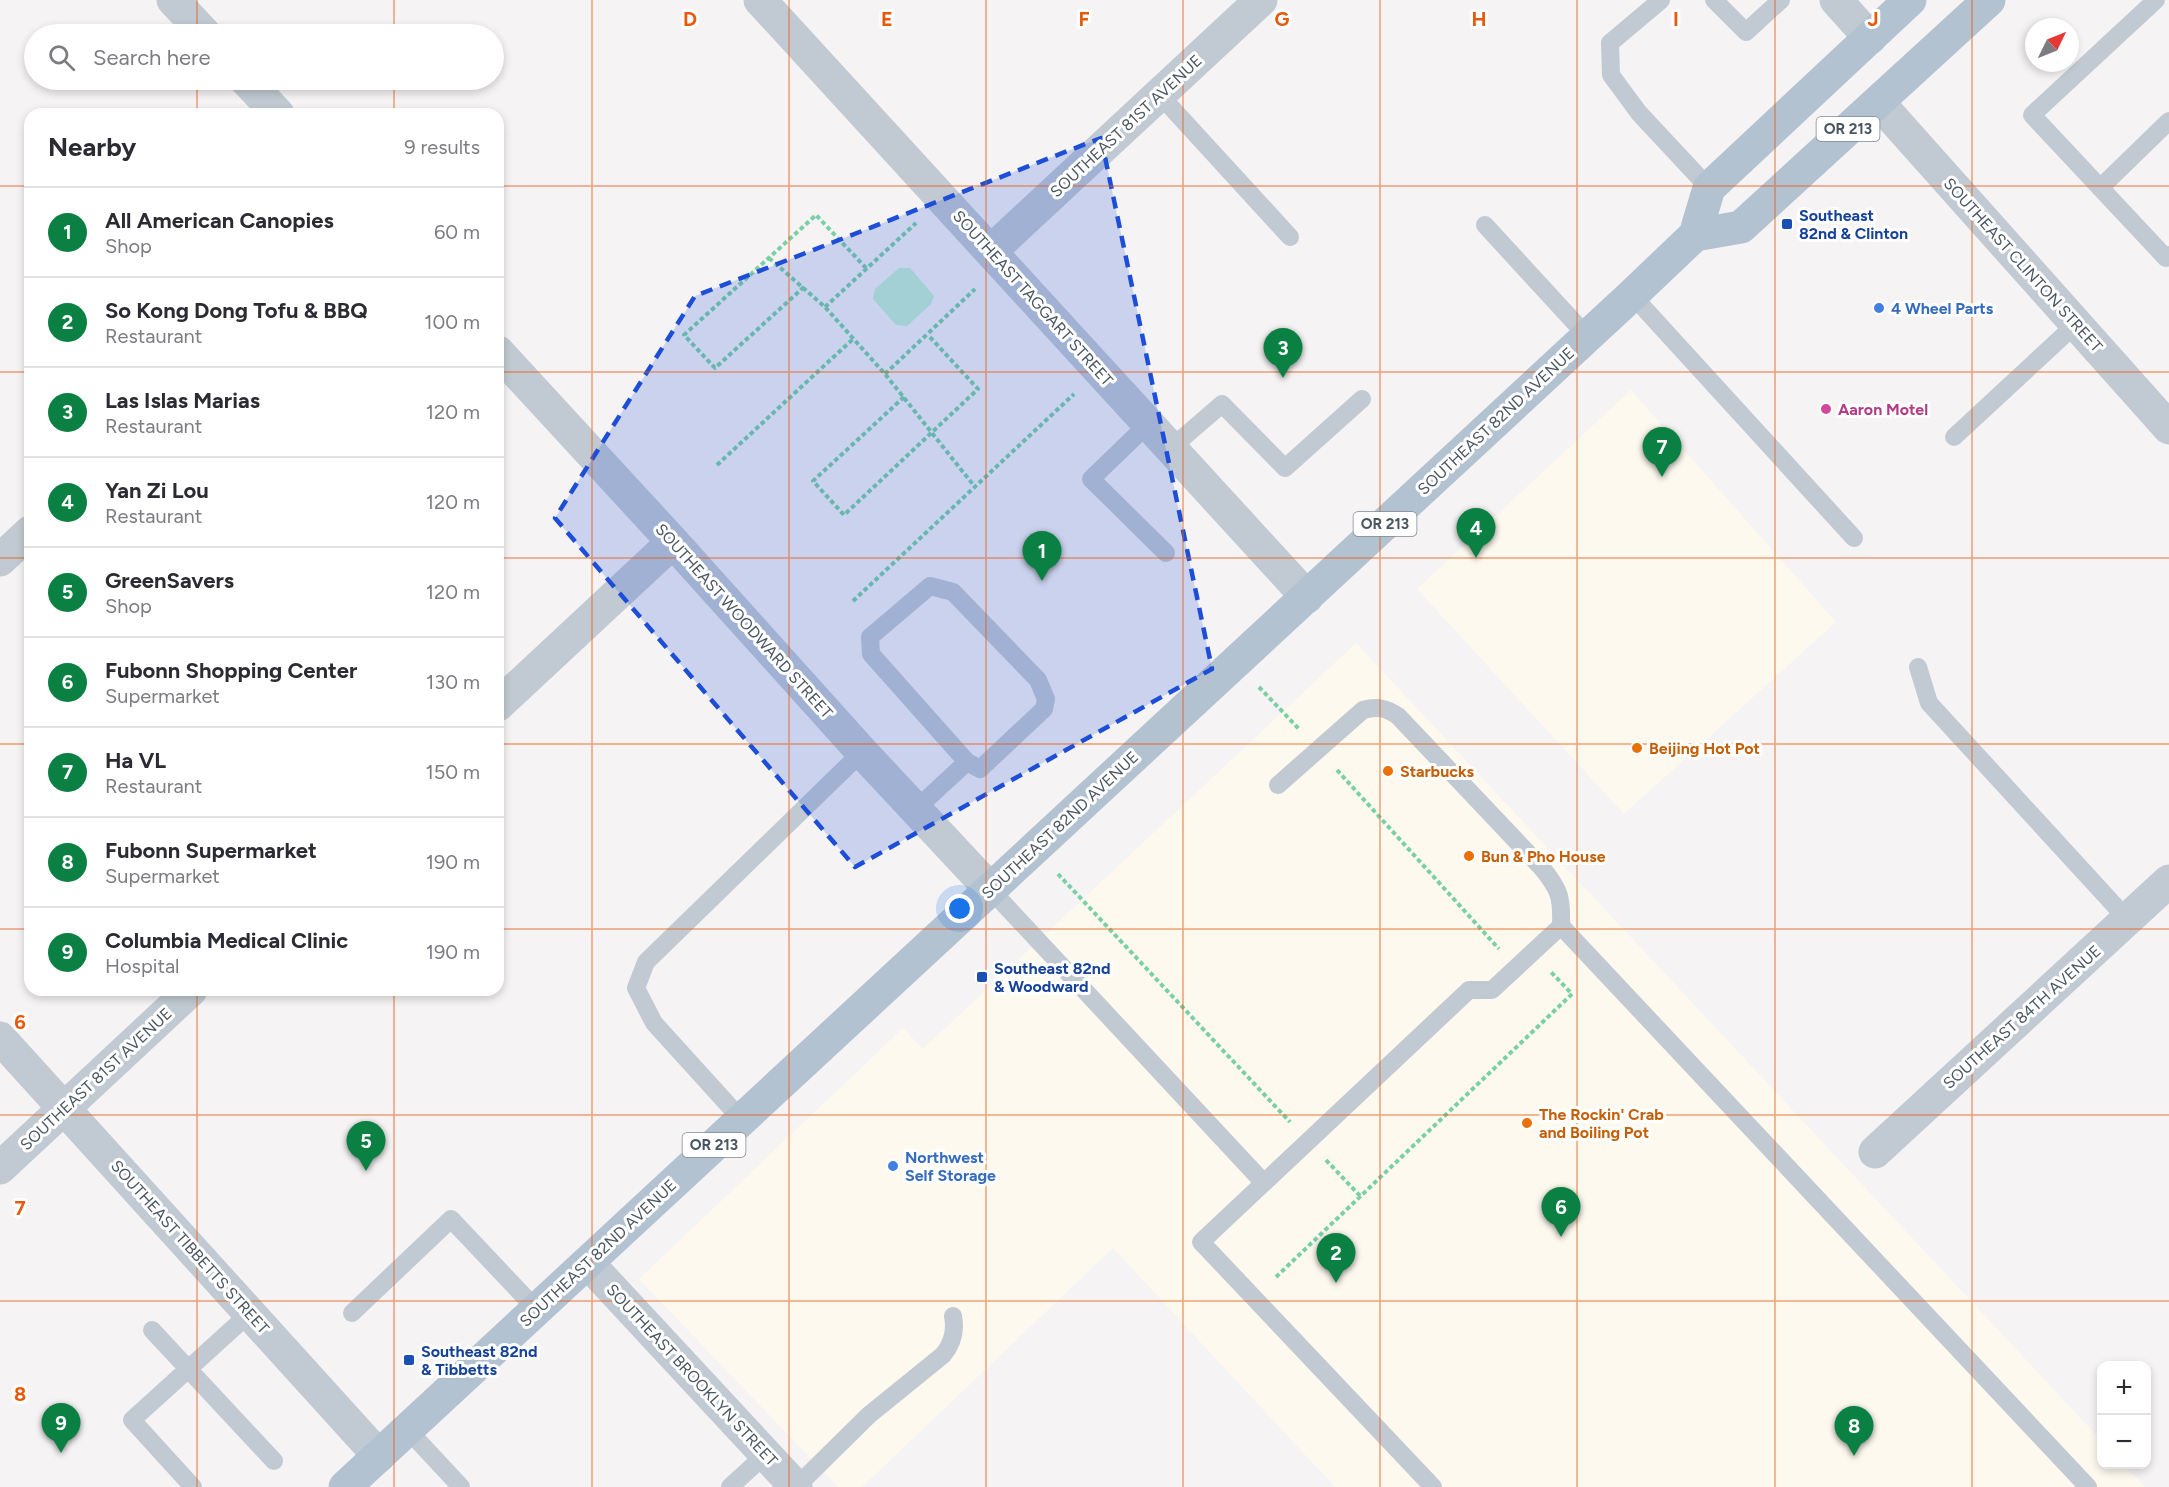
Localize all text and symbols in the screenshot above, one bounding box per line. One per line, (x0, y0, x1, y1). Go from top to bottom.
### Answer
text: D (683, 7, 697, 31)
text: E (881, 7, 893, 31)
text: F (1078, 7, 1090, 31)
text: G (1275, 7, 1290, 31)
text: H (1472, 7, 1487, 31)
text: I (1673, 7, 1679, 31)
text: J (1867, 7, 1879, 31)
north arrow (2025, 18, 2079, 72)
search box (24, 24, 504, 90)
icon: search (45, 41, 78, 74)
text: Search here (93, 44, 211, 71)
street label: SOUTHEAST 81ST AVENUE (1046, 51, 1206, 201)
road number: OR 213 (1816, 117, 1880, 141)
text: Nearby (48, 131, 136, 163)
text: 9 results (404, 135, 480, 159)
street label: SOUTHEAST CLINTON STREET (1940, 174, 2106, 356)
street label: SOUTHEAST TAGGART STREET (949, 206, 1117, 390)
place label: Southeast 82nd & Clinton (1799, 206, 1908, 243)
text: All American Canopies (105, 207, 334, 234)
marker: Southeast 82nd & Clinton (1780, 217, 1794, 231)
text: 1 (63, 220, 72, 244)
text: 60 m (434, 220, 480, 244)
text: Shop (105, 234, 152, 258)
text: So Kong Dong Tofu & BBQ (105, 297, 368, 324)
place label: 4 Wheel Parts (1891, 299, 1994, 318)
marker: 4 Wheel Parts (1872, 301, 1886, 315)
text: 2 (62, 310, 73, 334)
text: 100 m (424, 310, 480, 334)
text: Restaurant (105, 324, 202, 348)
pin: 3 (1264, 328, 1302, 378)
street label: SOUTHEAST 82ND AVENUE (1414, 343, 1578, 499)
text: Las Islas Marias (105, 387, 260, 414)
text: 3 (62, 400, 73, 424)
text: 120 m (426, 400, 480, 424)
place label: Aaron Motel (1838, 400, 1928, 419)
marker: Aaron Motel (1819, 402, 1833, 416)
text: Restaurant (105, 414, 202, 438)
pin: 7 (1642, 428, 1682, 477)
text: Yan Zi Lou (105, 477, 209, 504)
text: 4 (61, 490, 74, 514)
text: 120 m (426, 490, 480, 514)
text: Restaurant (105, 504, 202, 528)
pin: 4 (1456, 508, 1496, 558)
road number: OR 213 (1354, 512, 1416, 536)
street label: SOUTHEAST WOODWARD STREET (652, 520, 837, 722)
pin: 1 (1022, 532, 1062, 581)
text: GreenSavers (105, 567, 234, 594)
text: 5 (62, 580, 73, 604)
text: 120 m (426, 580, 480, 604)
text: Shop (105, 594, 152, 618)
text: Fubonn Shopping Center (105, 657, 357, 684)
text: 6 (62, 670, 73, 694)
text: 130 m (426, 670, 480, 694)
text: Supermarket (105, 684, 220, 708)
place label: Beijing Hot Pot (1649, 739, 1760, 758)
marker: Beijing Hot Pot (1630, 741, 1644, 755)
text: Ha VL (105, 747, 166, 774)
street label: SOUTHEAST 82ND AVENUE (978, 747, 1142, 903)
text: 7 (62, 760, 73, 784)
text: 150 m (425, 760, 480, 784)
place label: Starbucks (1400, 762, 1475, 781)
marker: Starbucks (1381, 764, 1395, 778)
text: Restaurant (105, 774, 202, 798)
text: Fubonn Supermarket (105, 837, 317, 864)
place label: Bun & Pho House (1481, 847, 1606, 866)
marker: Bun & Pho House (1462, 849, 1476, 863)
text: 8 (61, 850, 74, 874)
text: 190 m (426, 850, 480, 874)
text: Supermarket (105, 864, 220, 888)
your location (945, 894, 974, 923)
text: Columbia Medical Clinic (105, 927, 348, 954)
text: 9 (62, 940, 73, 964)
text: 190 m (426, 940, 480, 964)
street label: SOUTHEAST 84TH AVENUE (1939, 941, 2105, 1093)
text: Hospital (105, 954, 180, 978)
place label: Southeast 82nd & Woodward (994, 959, 1110, 996)
marker: Southeast 82nd & Woodward (975, 970, 989, 984)
street label: SOUTHEAST 81ST AVENUE (16, 1004, 176, 1154)
text: 6 (14, 1010, 26, 1034)
place label: The Rockin' Crab and Boiling Pot (1539, 1105, 1664, 1142)
marker: The Rockin' Crab and Boiling Pot (1520, 1116, 1534, 1130)
pin: 5 (346, 1122, 386, 1171)
road number: OR 213 (682, 1133, 746, 1157)
place label: Northwest Self Storage (905, 1148, 996, 1185)
street label: SOUTHEAST TIBBETTS STREET (107, 1156, 273, 1338)
marker: Northwest Self Storage (886, 1159, 900, 1173)
street label: SOUTHEAST 82ND AVENUE (516, 1175, 680, 1331)
pin: 6 (1542, 1188, 1580, 1237)
text: 7 (14, 1196, 26, 1220)
pin: 2 (1316, 1234, 1356, 1283)
street label: SOUTHEAST BROOKLYN STREET (602, 1280, 782, 1470)
place label: Southeast 82nd & Tibbetts (421, 1342, 537, 1379)
marker: Southeast 82nd & Tibbetts (402, 1353, 416, 1367)
map controls (2097, 1361, 2151, 1469)
button: + (2097, 1361, 2151, 1415)
text: 8 (14, 1382, 26, 1406)
pin: 9 (42, 1404, 80, 1453)
pin: 8 (1834, 1406, 1874, 1456)
button: − (2097, 1415, 2151, 1469)

